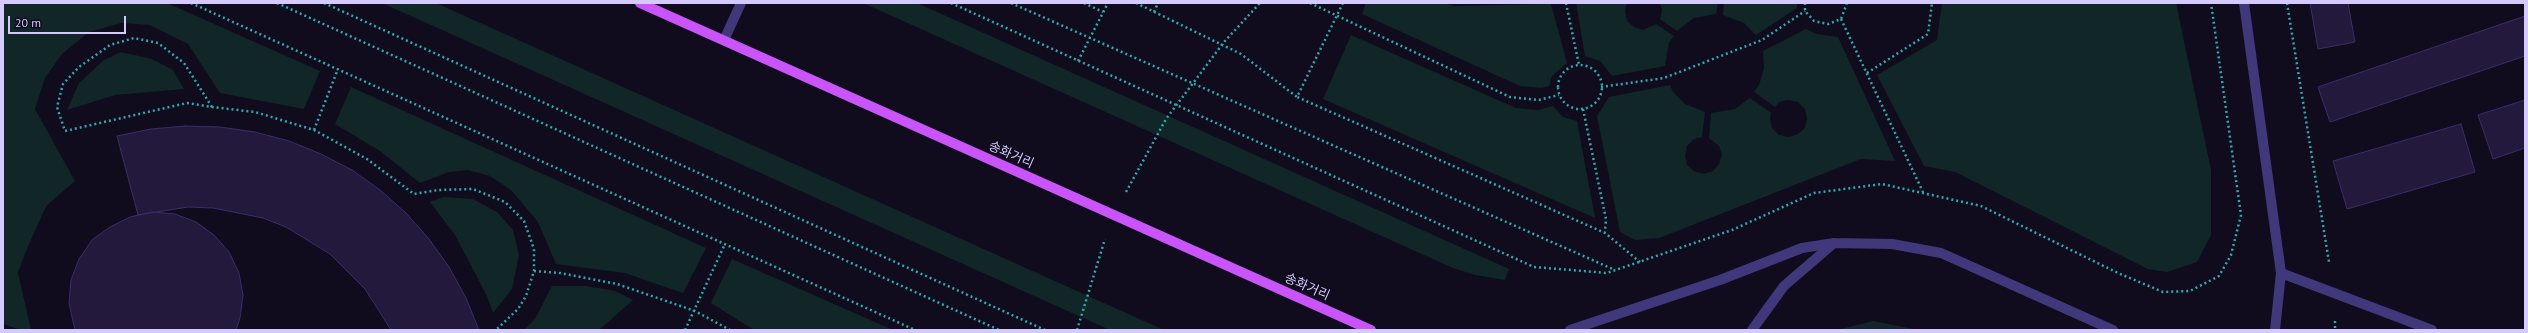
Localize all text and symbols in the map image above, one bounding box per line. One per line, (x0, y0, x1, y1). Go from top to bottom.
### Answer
scale bar (10, 8, 128, 34)
text: 20 m (15, 15, 41, 30)
street label: 송화거리 (986, 138, 1036, 172)
street label: 송화거리 (1282, 270, 1332, 304)

